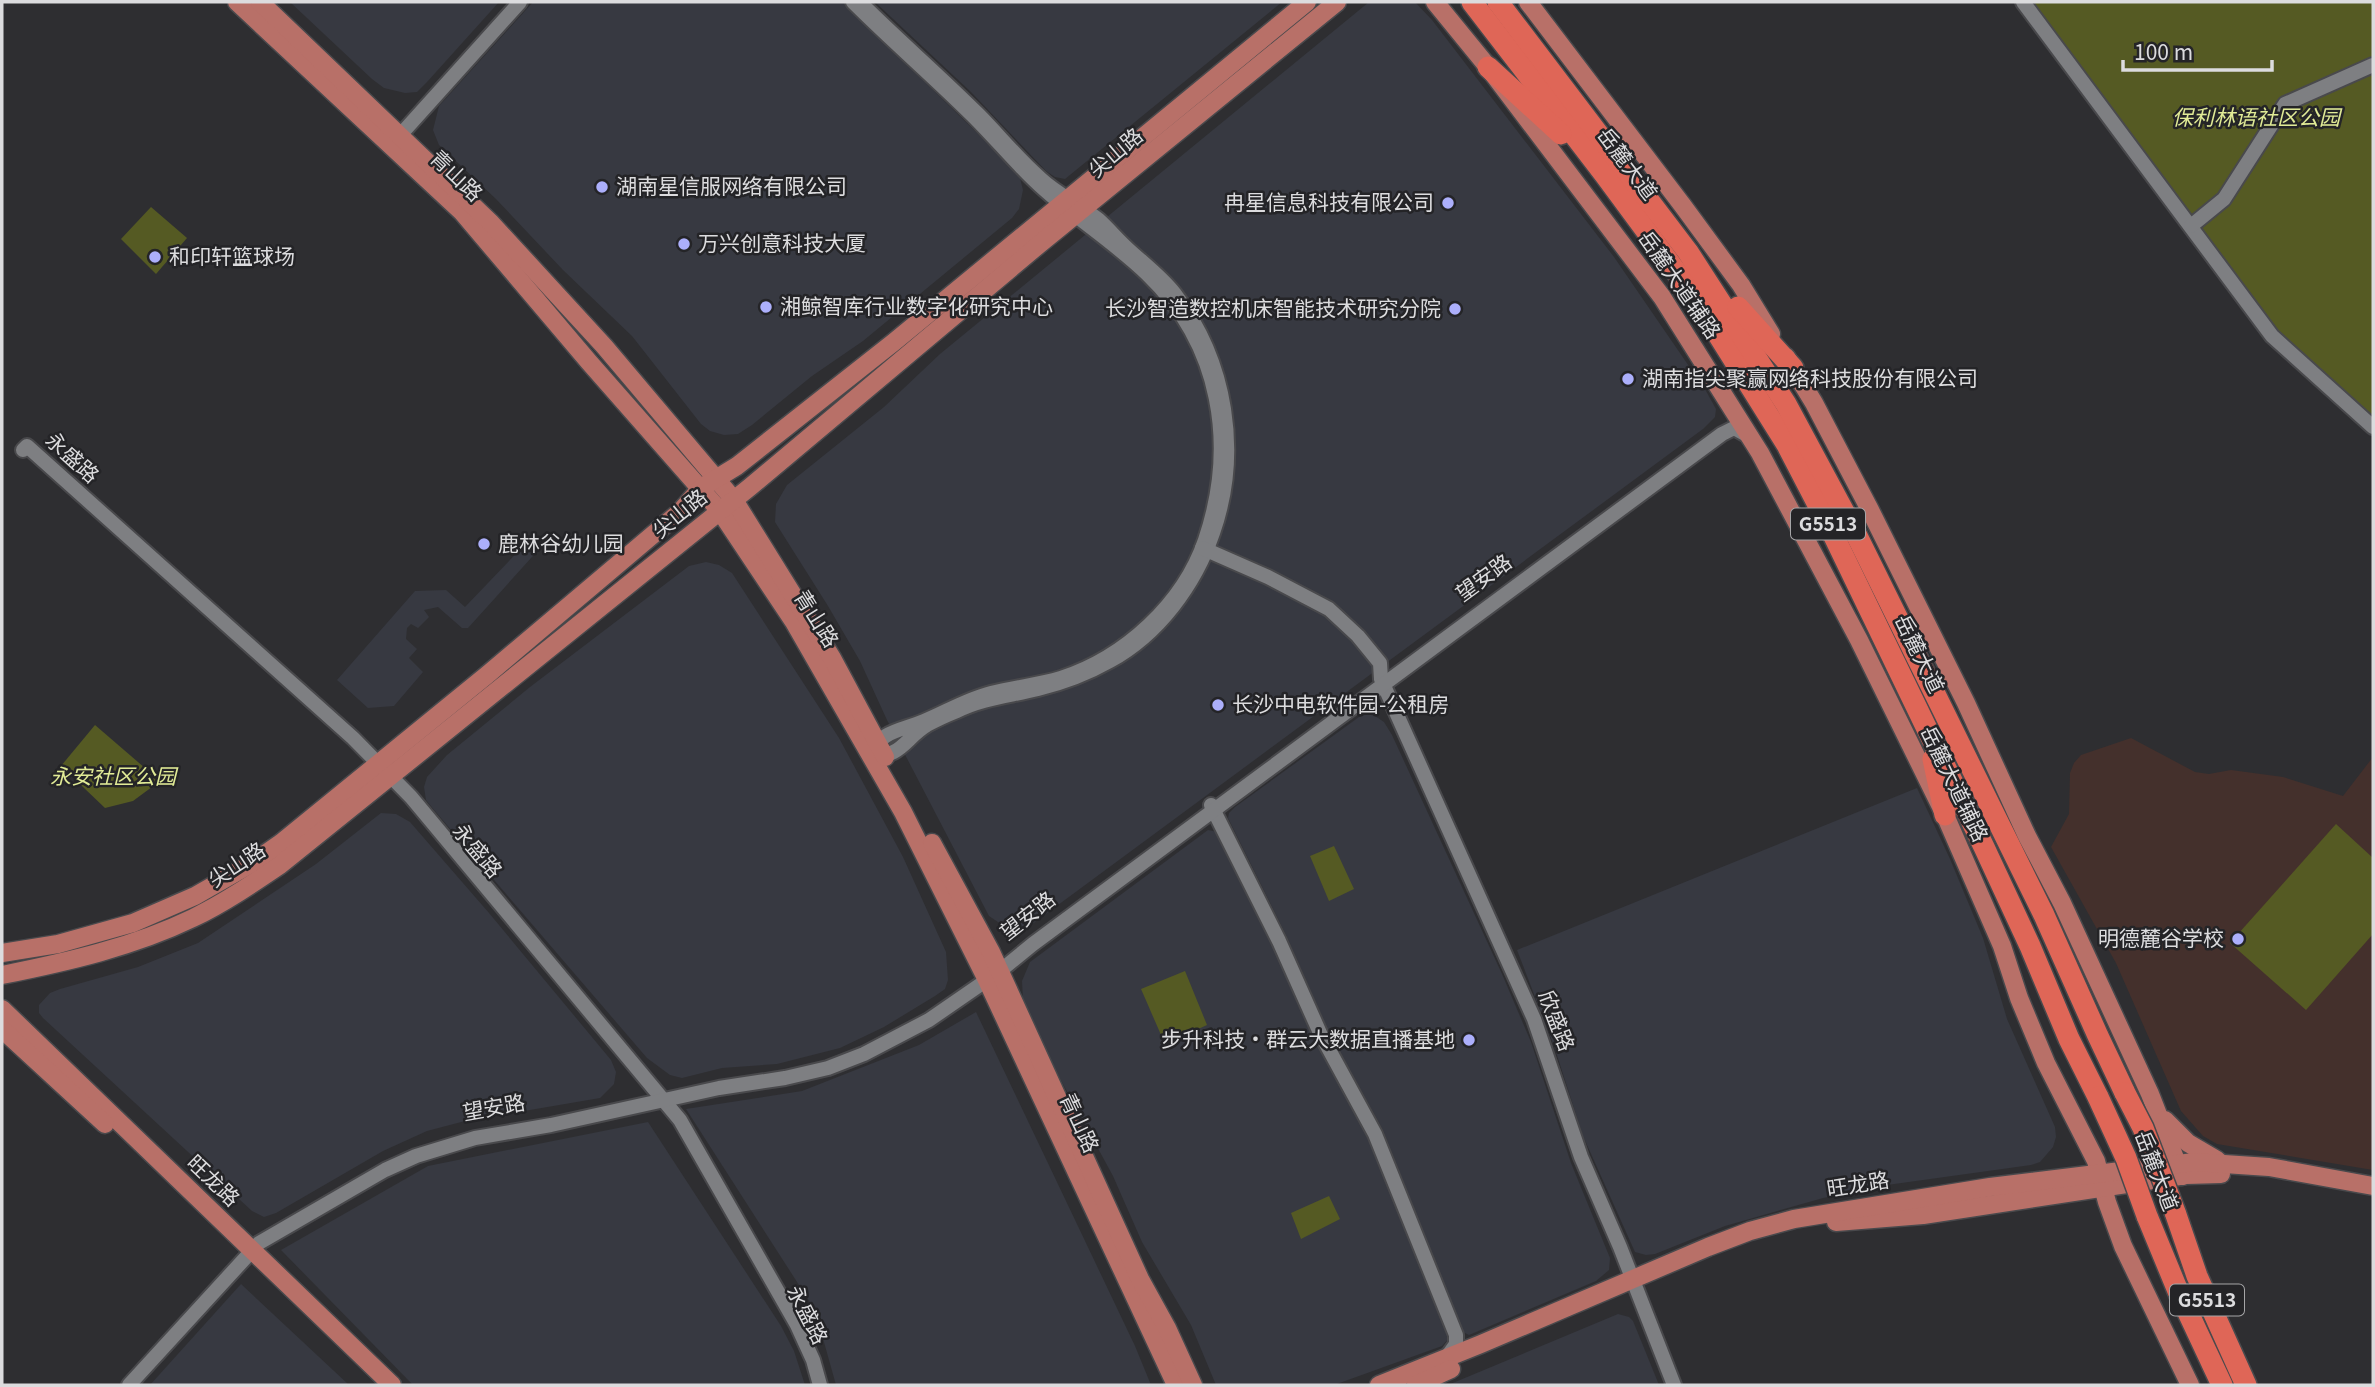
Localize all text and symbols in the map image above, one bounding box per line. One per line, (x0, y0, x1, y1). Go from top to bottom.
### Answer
scale bar (2123, 28, 2272, 72)
text: 100 m (2134, 36, 2193, 66)
park label: 保利林语社区公园 (2172, 101, 2343, 131)
street label: 尖山路 (1081, 120, 1148, 183)
street label: 岳麓大道 (1591, 120, 1666, 205)
street label: 青山路 (424, 142, 490, 207)
place label: 湖南星信服网络有限公司 (616, 170, 847, 200)
marker: 湖南星信服网络有限公司 (594, 179, 610, 195)
place label: 冉星信息科技有限公司 (1224, 186, 1434, 216)
marker: 冉星信息科技有限公司 (1440, 195, 1456, 211)
street label: 岳麓大道辅路 (1632, 224, 1729, 344)
place label: 万兴创意科技大厦 (698, 227, 866, 257)
marker: 万兴创意科技大厦 (676, 236, 692, 252)
place label: 和印轩篮球场 (169, 240, 295, 270)
marker: 和印轩篮球场 (147, 249, 163, 265)
place label: 湘鲸智库行业数字化研究中心 (780, 290, 1053, 320)
place label: 长沙智造数控机床智能技术研究分院 (1105, 292, 1441, 322)
marker: 湘鲸智库行业数字化研究中心 (758, 299, 774, 315)
marker: 长沙智造数控机床智能技术研究分院 (1447, 301, 1463, 317)
place label: 湖南指尖聚赢网络科技股份有限公司 (1642, 362, 1978, 392)
marker: 湖南指尖聚赢网络科技股份有限公司 (1620, 371, 1636, 387)
street label: 永盛路 (40, 424, 107, 489)
street label: 尖山路 (645, 481, 713, 544)
road number: G5513 (1791, 509, 1865, 540)
place label: 鹿林谷幼儿园 (498, 527, 624, 557)
marker: 鹿林谷幼儿园 (476, 536, 492, 552)
street label: 望安路 (1449, 546, 1517, 607)
street label: 青山路 (788, 583, 847, 653)
street label: 岳麓大道 (1889, 609, 1953, 697)
place label: 长沙中电软件园-公租房 (1232, 688, 1449, 718)
marker: 长沙中电软件园-公租房 (1210, 697, 1226, 713)
street label: 岳麓大道辅路 (1915, 720, 1997, 846)
park label: 永安社区公园 (50, 760, 179, 790)
street label: 永盛路 (447, 816, 510, 883)
street label: 尖山路 (201, 834, 270, 893)
street label: 望安路 (993, 883, 1061, 946)
place label: 明德麓谷学校 (2098, 922, 2224, 952)
marker: 明德麓谷学校 (2230, 931, 2246, 947)
street label: 欣盛路 (1533, 985, 1583, 1055)
place label: 步升科技·群云大数据直播基地 (1161, 1023, 1455, 1053)
marker: 步升科技·群云大数据直播基地 (1461, 1032, 1477, 1048)
street label: 望安路 (460, 1086, 527, 1126)
street label: 青山路 (1054, 1087, 1108, 1157)
street label: 岳麓大道 (2129, 1126, 2187, 1215)
street label: 旺龙路 (181, 1147, 247, 1212)
street label: 旺龙路 (1824, 1163, 1891, 1203)
street label: 永盛路 (781, 1279, 836, 1349)
road number: G5513 (2170, 1284, 2244, 1316)

